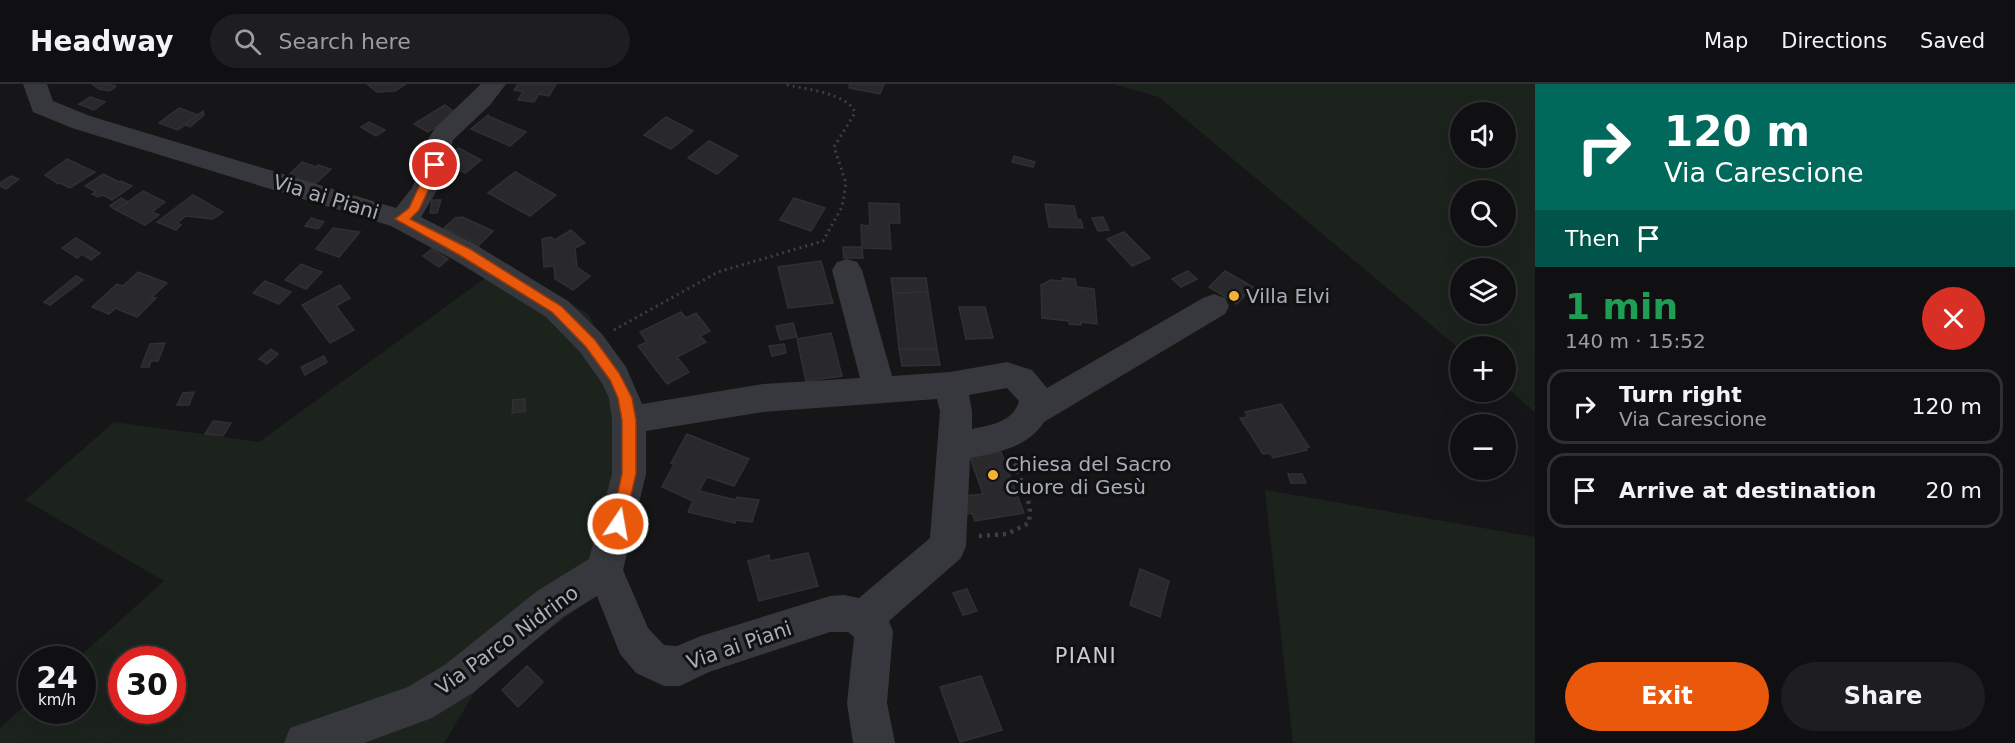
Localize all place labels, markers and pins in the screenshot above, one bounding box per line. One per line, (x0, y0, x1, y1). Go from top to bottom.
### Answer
pin (409, 139, 460, 190)
place label: Villa Elvi (1246, 284, 1330, 308)
marker: Villa Elvi (1227, 289, 1241, 303)
place label: Chiesa del Sacro Cuore di Gesù (1005, 452, 1171, 499)
marker: Chiesa del Sacro Cuore di Gesù (986, 468, 1000, 482)

